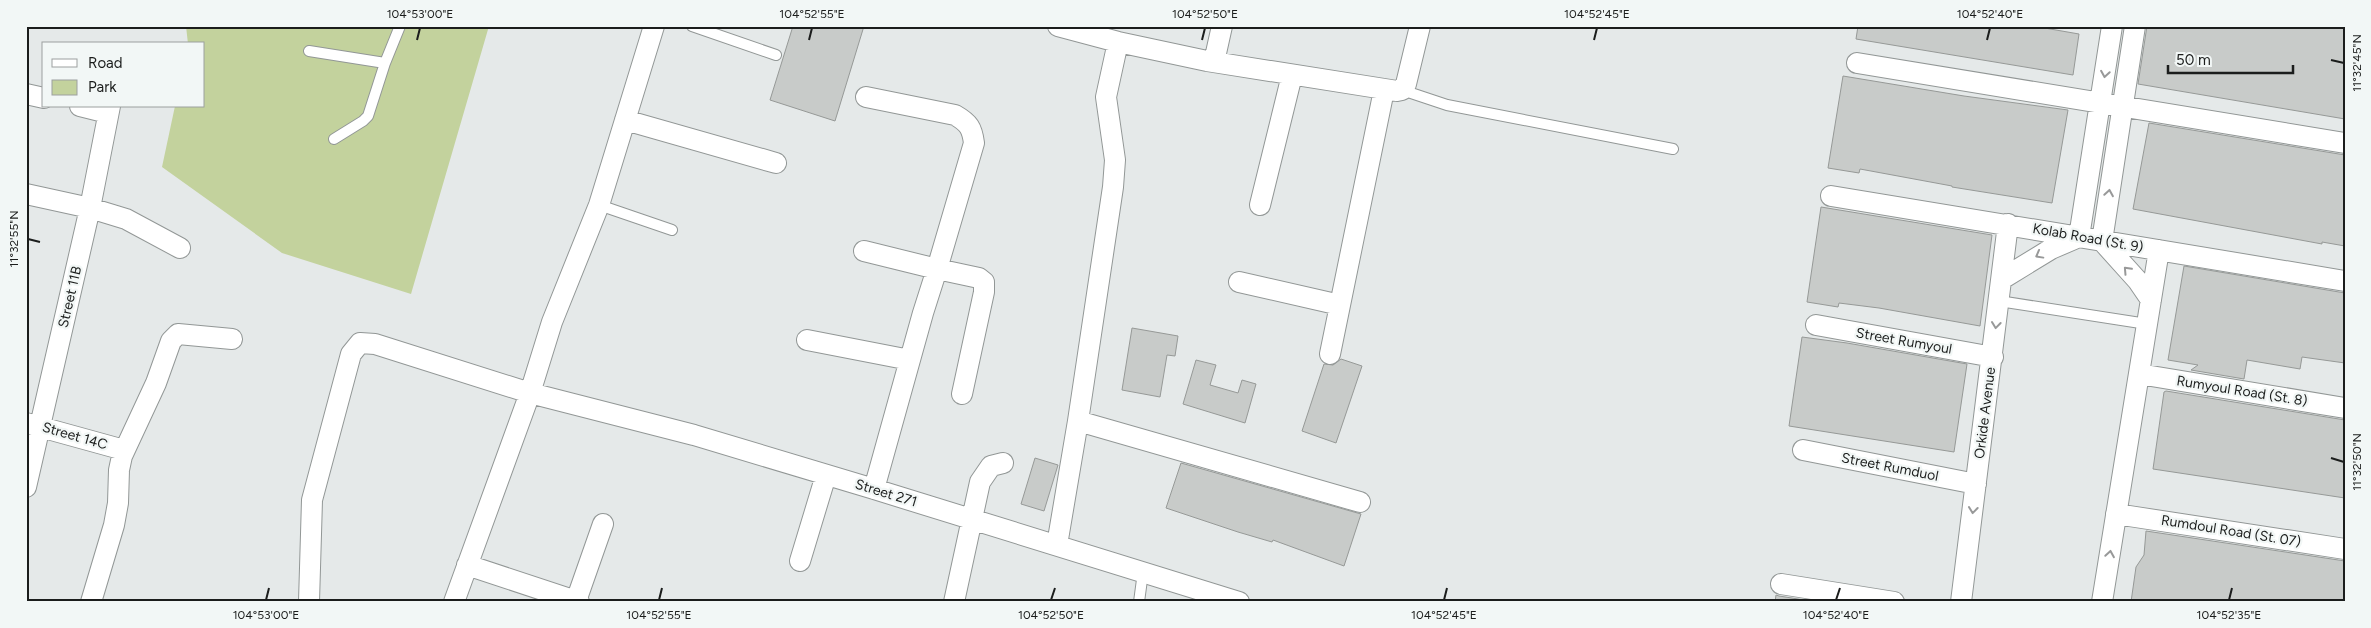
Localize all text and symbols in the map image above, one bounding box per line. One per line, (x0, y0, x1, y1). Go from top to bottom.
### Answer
text: 104°53'00"E (387, 7, 453, 21)
text: 104°52'55"E (779, 7, 845, 21)
text: 104°52'50"E (1172, 7, 1238, 21)
text: 104°52'45"E (1564, 7, 1630, 21)
text: 104°52'40"E (1957, 7, 2023, 21)
text: 11°32'45"N (2350, 34, 2364, 92)
legend (42, 42, 205, 108)
scale bar (2168, 42, 2294, 74)
text: 50 m (2176, 51, 2211, 69)
text: Road (88, 54, 123, 72)
one-way arrow (2100, 70, 2110, 79)
text: Park (88, 78, 117, 96)
one-way arrow (2104, 188, 2114, 197)
text: 11°32'55"N (7, 211, 21, 267)
street label: Kolab Road (St. 9) (2031, 220, 2145, 256)
one-way arrow (2035, 249, 2044, 259)
street label: Street 11B (55, 265, 85, 329)
one-way arrow (2124, 266, 2133, 275)
one-way arrow (1991, 321, 2002, 329)
street label: Street Rumyoul (1855, 324, 1953, 358)
street label: Orkide Avenue (1971, 366, 1999, 460)
street label: Rumyoul Road (St. 8) (2175, 372, 2309, 410)
street label: Street 14C (40, 419, 110, 453)
text: 11°32'50"N (2350, 433, 2364, 491)
street label: Street Rumduol (1840, 449, 1940, 485)
street label: Street 271 (853, 476, 919, 510)
one-way arrow (1968, 506, 1979, 514)
street label: Rumdoul Road (St. 07) (2160, 512, 2302, 550)
one-way arrow (2104, 549, 2114, 558)
text: 104°53'00"E (233, 608, 299, 622)
text: 104°52'55"E (626, 608, 692, 622)
text: 104°52'50"E (1018, 608, 1084, 622)
text: 104°52'45"E (1411, 608, 1477, 622)
text: 104°52'40"E (1803, 608, 1869, 622)
text: 104°52'35"E (2197, 608, 2261, 622)

